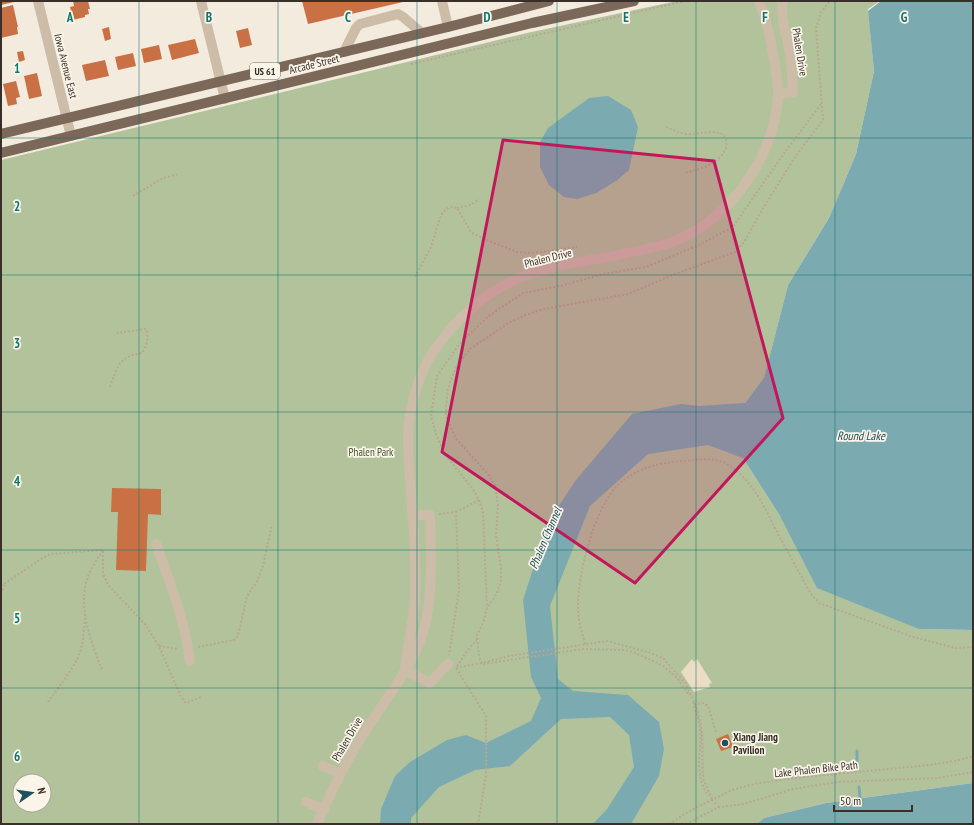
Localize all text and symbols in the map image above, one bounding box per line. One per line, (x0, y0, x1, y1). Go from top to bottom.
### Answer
text: A (66, 9, 74, 26)
text: B (206, 9, 212, 26)
text: C (345, 9, 351, 26)
text: D (484, 9, 491, 26)
text: E (623, 9, 629, 26)
text: F (762, 9, 768, 26)
text: G (901, 9, 908, 26)
street label: Phalen Drive (789, 27, 811, 77)
street label: Iowa Avenue East (51, 32, 81, 100)
street label: Arcade Street (288, 51, 340, 77)
text: 1 (14, 60, 20, 77)
road number: US 61 (250, 63, 280, 79)
text: 2 (14, 198, 20, 215)
street label: Phalen Drive (523, 245, 574, 271)
text: 3 (14, 335, 20, 352)
water label: Round Lake (837, 428, 886, 443)
park label: Phalen Park (349, 445, 394, 459)
text: 4 (14, 473, 21, 490)
water label: Phalen Channel (525, 504, 565, 571)
text: 5 (14, 610, 20, 627)
street label: Phalen Drive (329, 714, 365, 763)
place label: Xiang Jiang Pavilion (733, 730, 778, 757)
marker: Xiang Jiang Pavilion (720, 738, 730, 748)
text: 6 (14, 748, 20, 765)
street label: Lake Phalen Bike Path (774, 758, 859, 780)
north arrow (12, 773, 52, 813)
text: N (34, 786, 49, 795)
scale bar (834, 787, 912, 813)
text: 50 m (840, 793, 861, 808)

